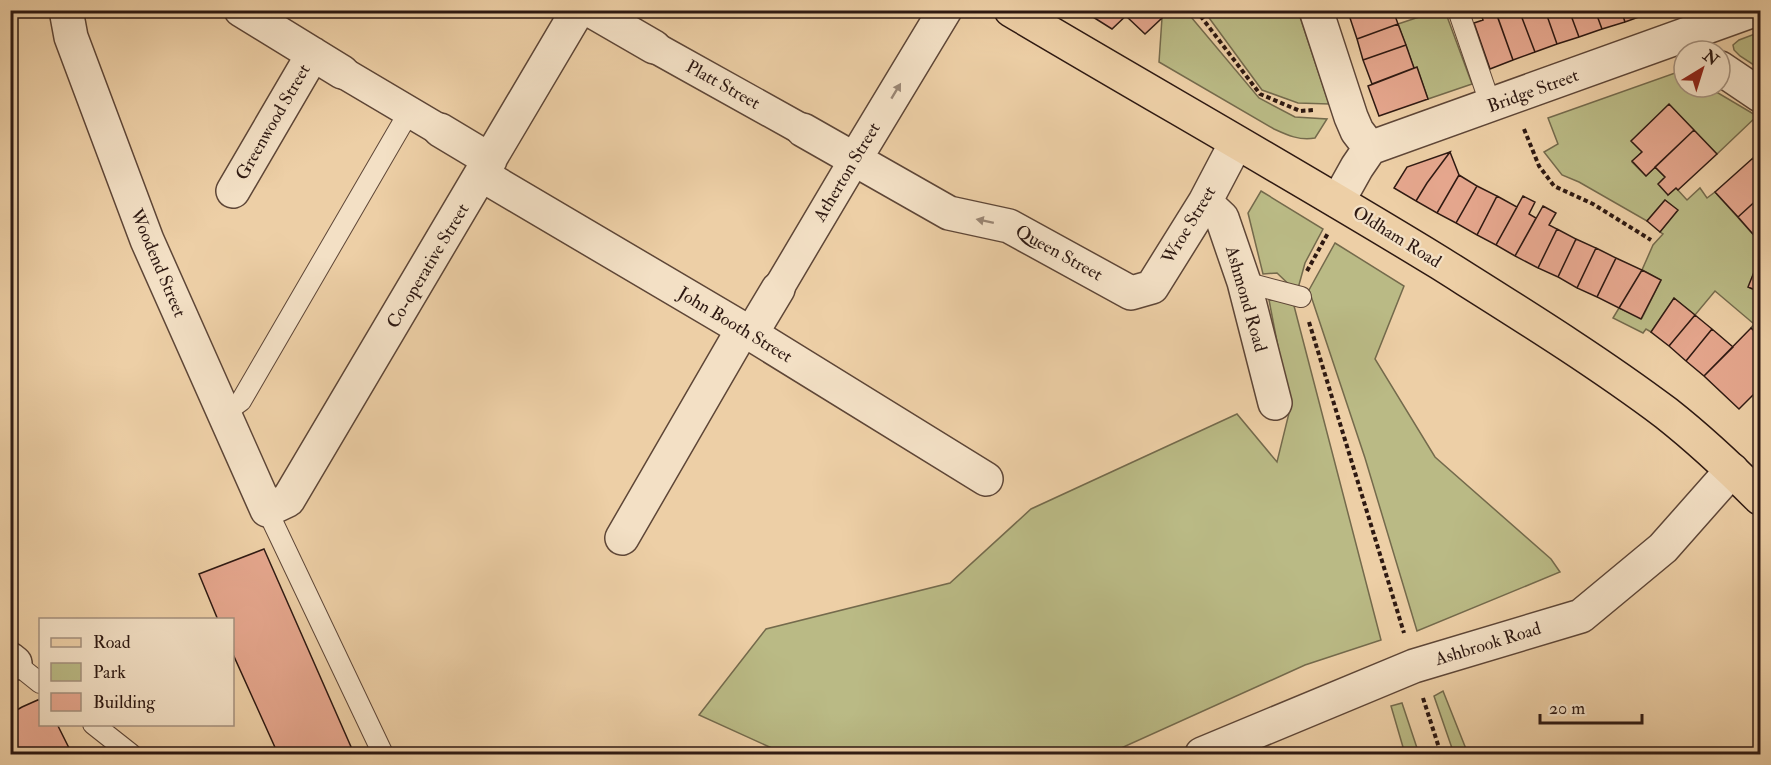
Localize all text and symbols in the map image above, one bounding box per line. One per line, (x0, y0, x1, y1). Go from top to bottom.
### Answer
north arrow (1672, 39, 1732, 99)
text: N (1698, 45, 1723, 71)
street label: Platt Street (682, 55, 764, 115)
street label: Greenwood Street (230, 60, 316, 184)
street label: Bridge Street (1484, 64, 1582, 118)
one-way arrow (891, 83, 902, 99)
street label: Atherton Street (808, 118, 886, 227)
street label: Wroe Street (1156, 182, 1221, 269)
street label: Co-operative Street (382, 199, 474, 333)
street label: Oldham Road (1348, 201, 1446, 273)
street label: Woodend Street (124, 204, 191, 321)
one-way arrow (975, 216, 994, 225)
street label: Queen Street (1011, 220, 1107, 286)
street label: Ashmond Road (1220, 242, 1272, 355)
street label: John Booth Street (673, 281, 797, 368)
street label: Ashbrook Road (1431, 617, 1544, 671)
legend (39, 618, 234, 726)
text: Road (93, 631, 131, 654)
text: Park (93, 661, 126, 684)
scale bar (1540, 687, 1642, 725)
text: Building (93, 691, 156, 714)
text: 20 m (1549, 697, 1585, 720)

